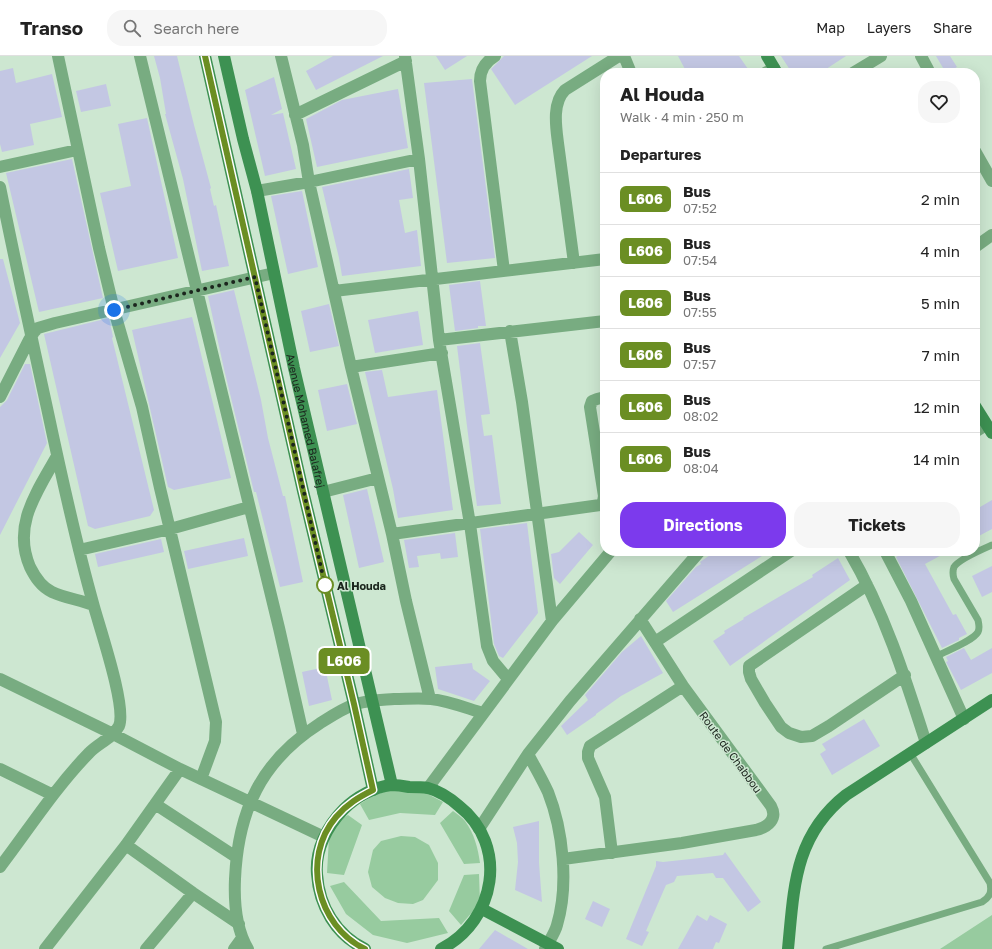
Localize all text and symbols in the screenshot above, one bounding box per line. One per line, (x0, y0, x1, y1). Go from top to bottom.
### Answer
search box (107, 10, 387, 46)
text: Transo (20, 16, 83, 39)
icon: search (121, 17, 143, 39)
text: Search here (153, 19, 239, 37)
text: Map (816, 19, 845, 36)
text: Layers (867, 19, 911, 36)
text: Share (933, 19, 972, 36)
button: heart (918, 81, 960, 123)
text: Al Houda (620, 82, 704, 105)
text: Walk · 4 min · 250 m (620, 109, 744, 125)
text: Departures (620, 145, 701, 163)
text: Bus (683, 182, 711, 200)
text: L606 (628, 190, 663, 207)
text: 2 min (921, 190, 960, 208)
text: 07:52 (683, 200, 717, 216)
text: Bus (683, 234, 711, 252)
text: L606 (628, 242, 663, 259)
text: 4 min (921, 242, 960, 260)
text: 07:54 (683, 252, 717, 268)
text: Bus (683, 286, 711, 304)
text: L606 (628, 294, 663, 311)
text: 5 min (921, 294, 960, 312)
your location (104, 300, 124, 320)
text: 07:55 (683, 304, 717, 320)
text: Bus (683, 338, 711, 356)
text: L606 (628, 346, 663, 363)
text: 7 min (922, 346, 960, 364)
street label: Avenue Mohamed Balafrej (285, 353, 328, 489)
text: 07:57 (683, 356, 716, 372)
text: Bus (683, 390, 711, 408)
text: L606 (628, 398, 663, 415)
text: 12 min (914, 398, 960, 416)
text: 08:02 (683, 408, 718, 424)
text: Bus (683, 442, 711, 460)
text: L606 (628, 450, 663, 467)
text: 14 min (913, 450, 960, 468)
text: 08:04 (683, 460, 719, 476)
button: Directions (620, 502, 786, 548)
button: Tickets (794, 502, 960, 548)
marker: Al Houda (316, 576, 334, 594)
place label: Al Houda (337, 579, 386, 592)
line badge: L606 (316, 648, 372, 674)
text: L606 (327, 652, 361, 669)
street label: Route de Chabbou (697, 709, 765, 795)

